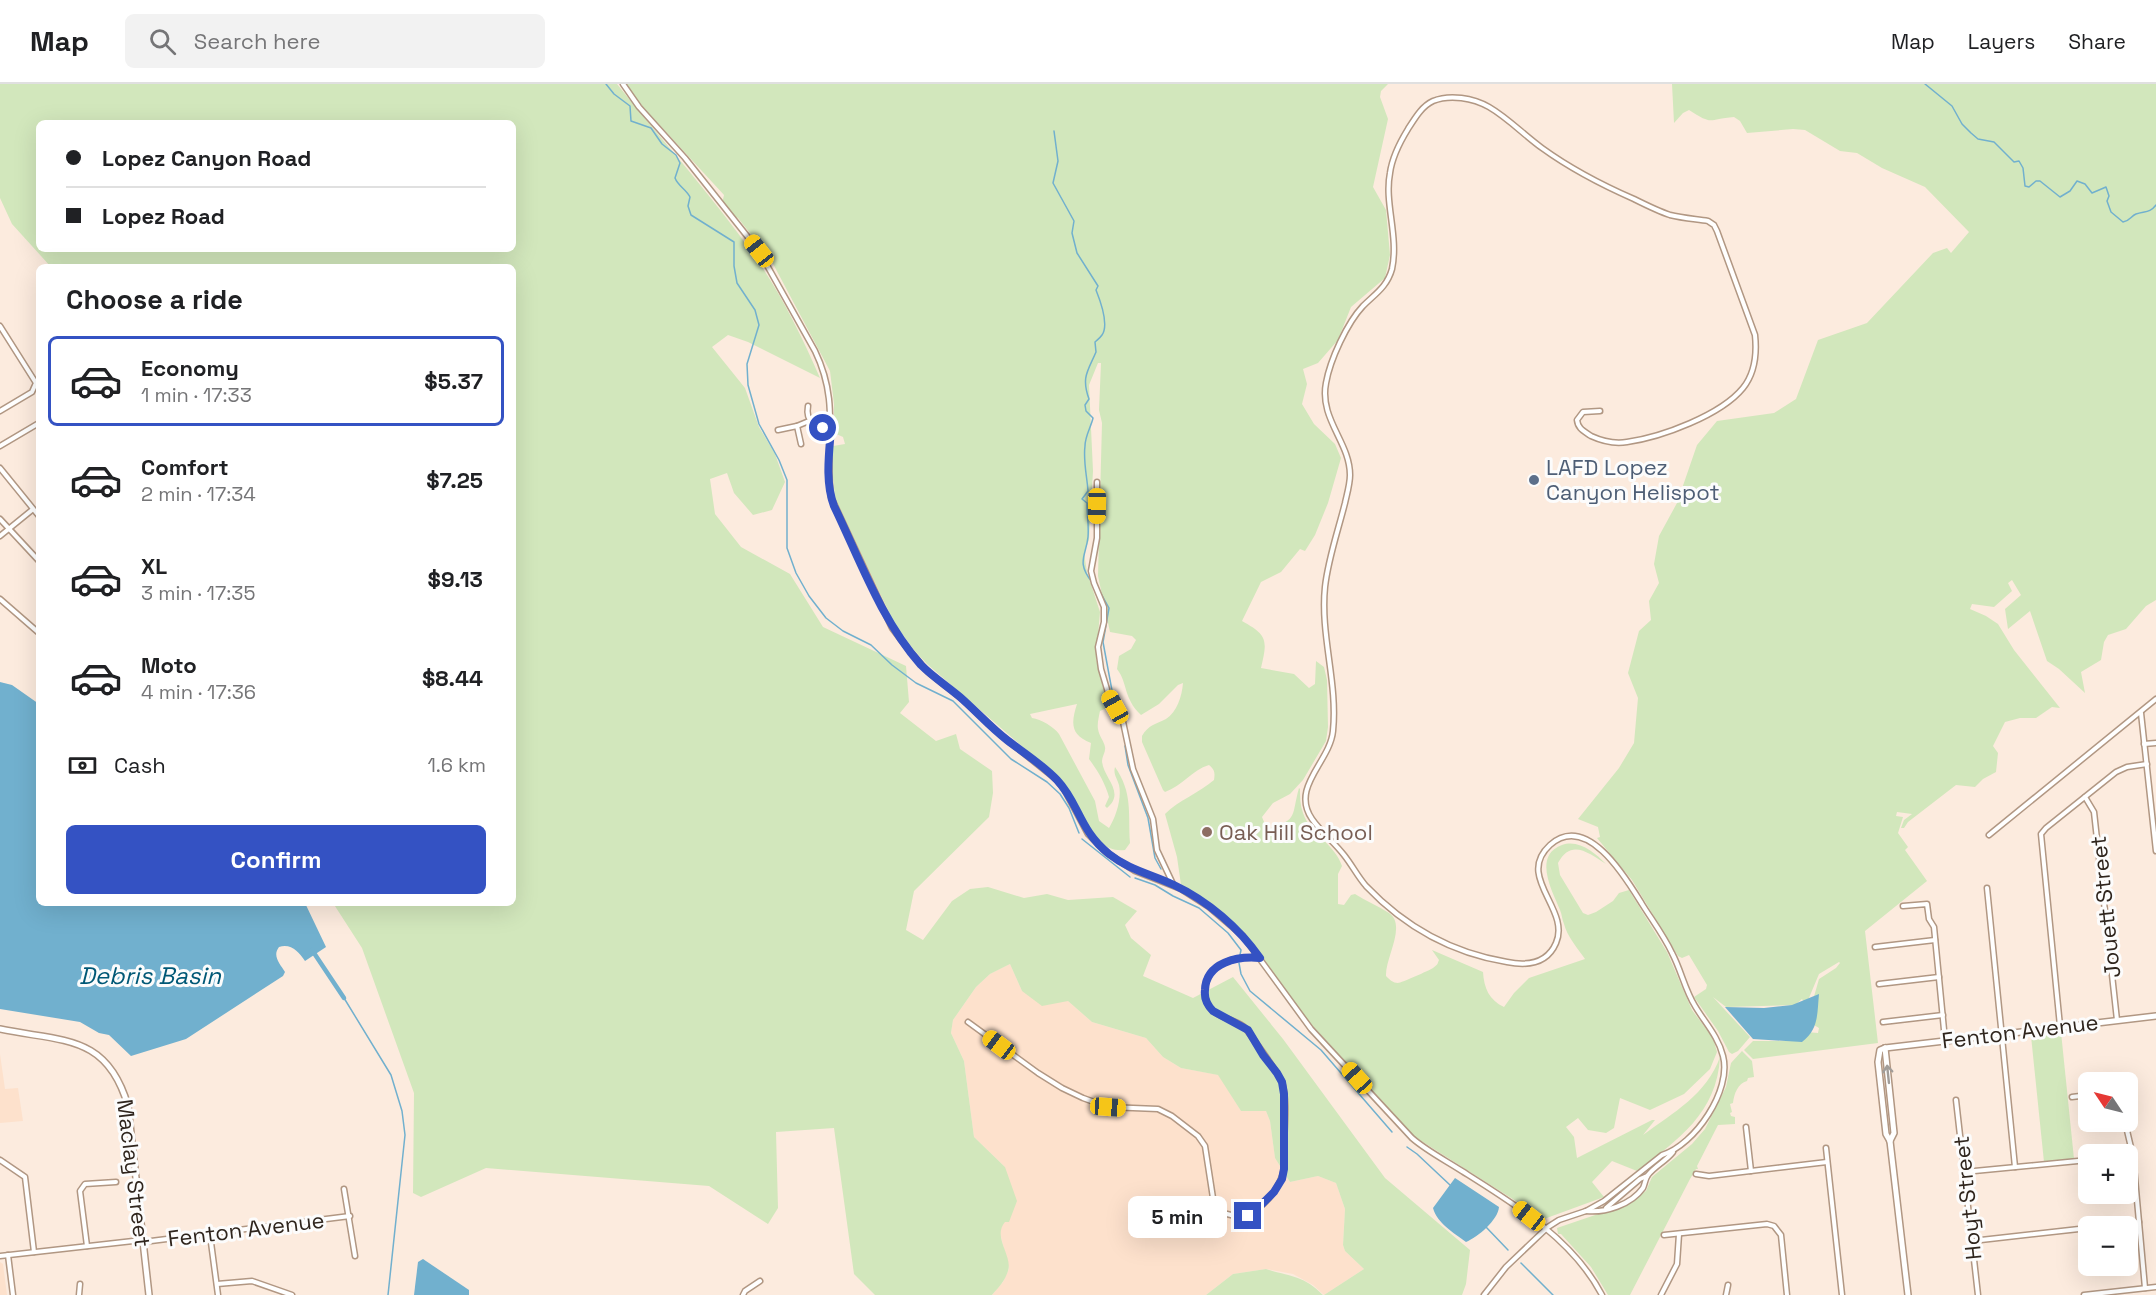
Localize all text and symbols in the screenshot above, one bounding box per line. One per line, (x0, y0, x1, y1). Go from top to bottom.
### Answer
search box (125, 14, 545, 68)
text: Map (30, 23, 89, 59)
icon: search (146, 25, 179, 58)
text: Search here (194, 27, 321, 55)
text: Map (1891, 28, 1935, 55)
text: Layers (1968, 28, 2035, 55)
text: Share (2068, 28, 2126, 55)
text: Lopez Canyon Road (102, 144, 311, 172)
text: Lopez Road (102, 202, 225, 230)
car (741, 231, 777, 271)
text: Choose a ride (66, 282, 243, 317)
icon: car (69, 354, 123, 408)
text: Economy (141, 354, 239, 382)
text: $5.37 (424, 367, 483, 395)
text: 1 min · 17:33 (141, 382, 252, 408)
route start (809, 414, 836, 441)
icon: car (69, 453, 123, 507)
text: Comfort (141, 453, 229, 481)
place label: LAFD Lopez Canyon Helispot (1546, 453, 1720, 506)
text: $7.25 (426, 466, 483, 494)
marker: LAFD Lopez Canyon Helispot (1527, 473, 1541, 487)
text: 2 min · 17:34 (141, 481, 256, 507)
car (1088, 488, 1106, 524)
icon: car (69, 552, 123, 606)
text: XL (141, 552, 167, 580)
text: $9.13 (428, 565, 483, 593)
text: 3 min · 17:35 (141, 580, 255, 606)
icon: car (69, 651, 123, 705)
text: Moto (141, 651, 197, 679)
text: $8.44 (422, 664, 483, 692)
text: 4 min · 17:36 (141, 679, 256, 705)
car (1098, 687, 1132, 727)
icon: cash (66, 749, 99, 782)
text: Cash (114, 751, 166, 779)
text: 1.6 km (427, 752, 486, 778)
place label: Oak Hill School (1219, 818, 1373, 846)
button: Confirm (66, 825, 486, 894)
marker: Oak Hill School (1200, 825, 1214, 839)
street label: Jouett Street (2084, 835, 2126, 979)
water label: Debris Basin (79, 960, 222, 991)
street label: Fenton Avenue (1940, 1007, 2100, 1055)
car (979, 1027, 1019, 1063)
car (1338, 1059, 1376, 1097)
one-way arrow (1882, 1065, 1893, 1084)
north arrow (2078, 1072, 2138, 1132)
map controls (2078, 1072, 2138, 1276)
car (1089, 1097, 1127, 1117)
street label: Maclay Street (111, 1098, 157, 1248)
street label: Hoyt Street (1947, 1135, 1987, 1261)
button: + (2078, 1144, 2138, 1204)
callout: 5 min (1128, 1195, 1227, 1237)
car (1509, 1198, 1549, 1234)
route end (1234, 1202, 1261, 1229)
text: 5 min (1152, 1204, 1203, 1230)
street label: Fenton Avenue (166, 1205, 326, 1253)
button: − (2078, 1216, 2138, 1276)

